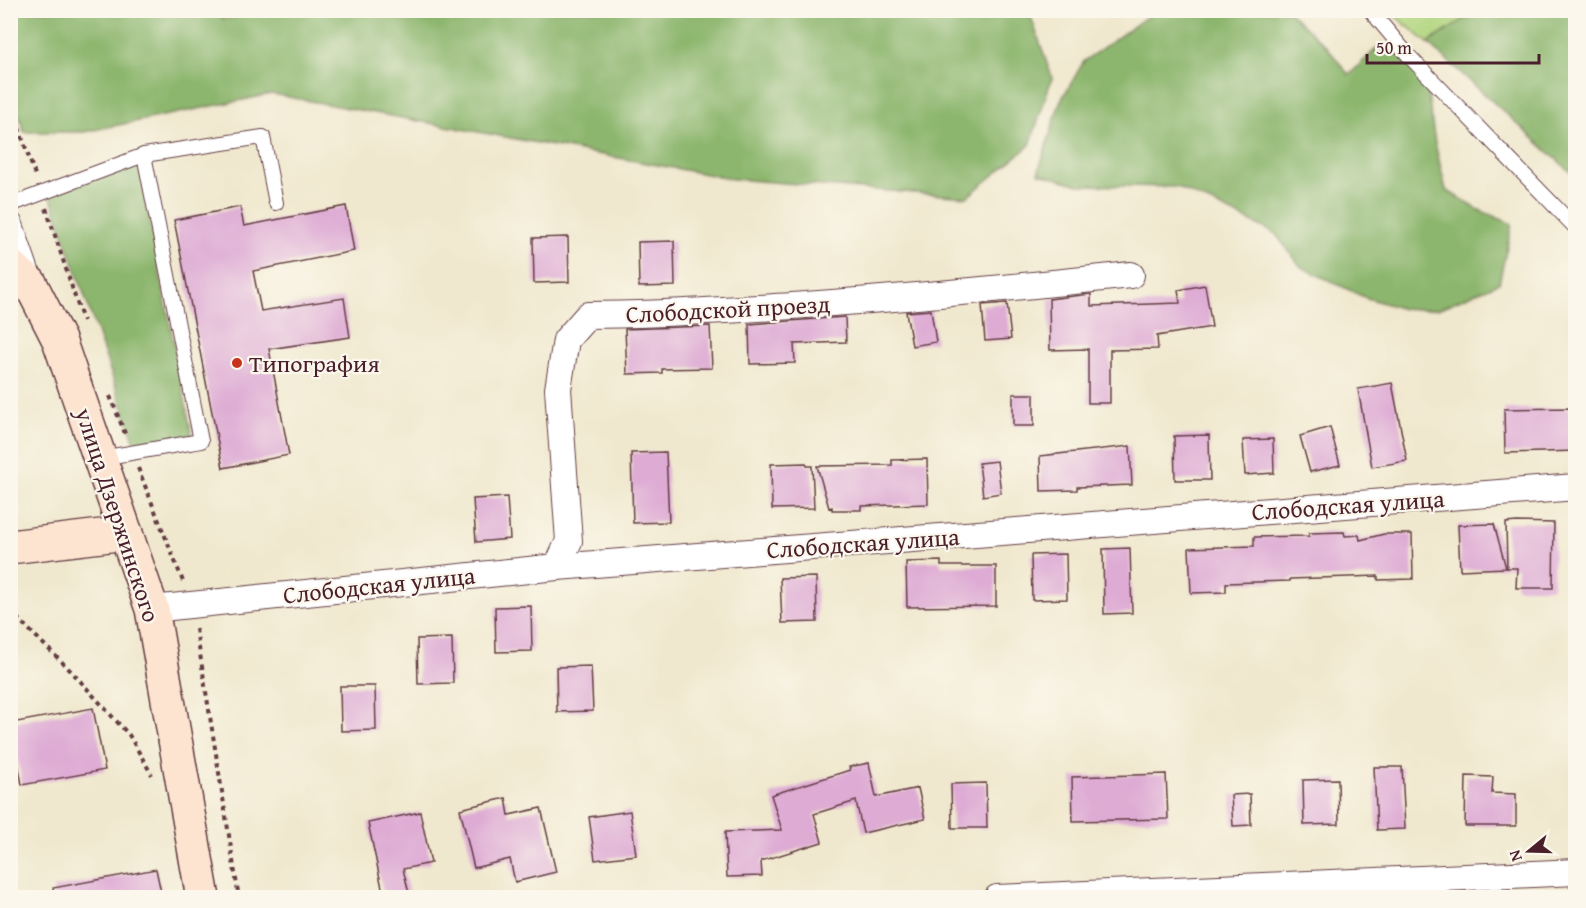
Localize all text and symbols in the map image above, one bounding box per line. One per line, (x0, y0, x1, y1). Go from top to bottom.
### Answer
scale bar (1367, 27, 1540, 65)
text: 50 m (1376, 34, 1412, 61)
street label: Слободской проезд (625, 286, 831, 332)
place label: Типография (249, 346, 380, 381)
marker: Типография (230, 356, 244, 370)
street label: улица Дзержинского (66, 402, 169, 627)
street label: Слободская улица (1251, 481, 1446, 529)
street label: Слободская улица (766, 519, 961, 567)
street label: Слободская улица (281, 557, 477, 612)
north arrow (1499, 821, 1559, 881)
text: N (1502, 847, 1528, 865)

